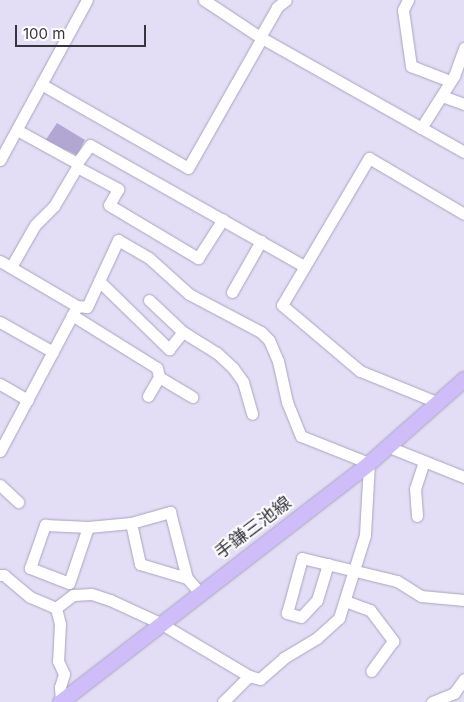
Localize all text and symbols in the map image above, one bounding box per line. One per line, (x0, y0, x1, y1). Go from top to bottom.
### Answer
scale bar (18, 15, 149, 47)
text: 100 m (23, 24, 65, 43)
street label: 手鎌三池線 (211, 492, 295, 564)

